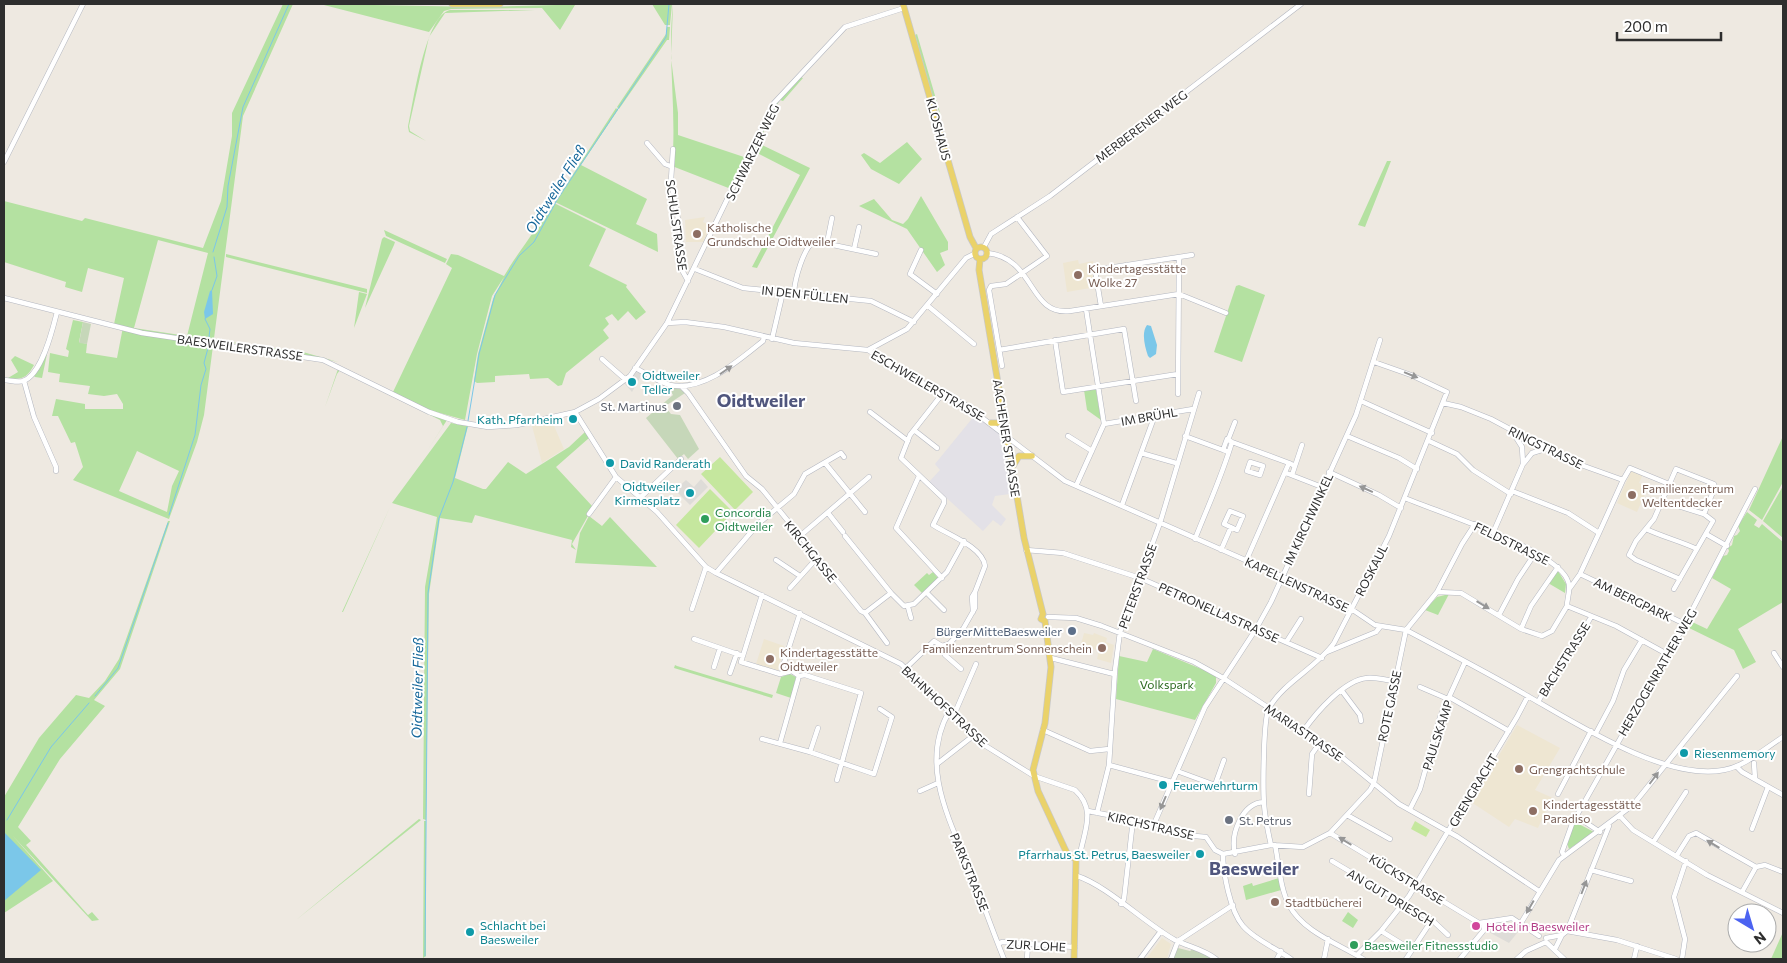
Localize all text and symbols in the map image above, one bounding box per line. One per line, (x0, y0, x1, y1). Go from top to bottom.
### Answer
scale bar (1617, 10, 1721, 42)
text: 200 m (1624, 17, 1668, 35)
street label: MERBERENER WEG (1092, 87, 1190, 165)
street label: KLOSHAUS (924, 96, 954, 162)
street label: SCHWARZER WEG (723, 101, 781, 203)
water label: Oidtweiler Fließ (521, 141, 589, 236)
street label: SCHULSTRASSE (664, 178, 690, 272)
place label: Katholische Grundschule Oidtweiler (707, 220, 836, 248)
marker: Katholische Grundschule Oidtweiler (691, 228, 703, 240)
place label: Kindertagesstätte Wolke 27 (1088, 261, 1186, 289)
marker: Kindertagesstätte Wolke 27 (1072, 269, 1084, 281)
street label: IN DEN FÜLLEN (761, 282, 849, 306)
street label: BAESWEILERSTRASSE (176, 331, 304, 363)
street label: ESCHWEILERSTRASSE (869, 347, 987, 423)
one-way arrow (719, 365, 733, 375)
place label: Oidtweiler Teller (642, 368, 700, 396)
one-way arrow (1404, 372, 1418, 380)
marker: Oidtweiler Teller (626, 376, 638, 388)
street label: AACHENER STRASSE (991, 378, 1023, 498)
district label: Oidtweiler (717, 389, 806, 411)
place label: St. Martinus (601, 399, 667, 413)
marker: St. Martinus (671, 400, 683, 412)
street label: IM BRÜHL (1120, 404, 1179, 428)
place label: Kath. Pfarrheim (477, 412, 563, 426)
marker: Kath. Pfarrheim (567, 413, 579, 425)
street label: RINGSTRASSE (1506, 423, 1586, 471)
place label: David Randerath (620, 456, 711, 470)
marker: David Randerath (604, 457, 616, 469)
street label: IM KIRCHWINKEL (1280, 470, 1336, 567)
place label: Oidtweiler Kirmesplatz (615, 479, 680, 507)
place label: Familienzentrum Weltentdecker (1642, 481, 1734, 509)
one-way arrow (1359, 484, 1373, 492)
marker: Oidtweiler Kirmesplatz (684, 487, 696, 499)
marker: Familienzentrum Weltentdecker (1626, 489, 1638, 501)
place label: Concordia Oidtweiler (715, 505, 773, 533)
marker: Concordia Oidtweiler (699, 513, 711, 525)
street label: KIRCHGASSE (782, 518, 840, 584)
street label: FELDSTRASSE (1472, 519, 1552, 567)
street label: PETERSTRASSE (1115, 542, 1159, 630)
street label: ROSKAUL (1352, 542, 1390, 598)
street label: KAPELLENSTRASSE (1243, 554, 1351, 614)
street label: AM BERGPARK (1592, 574, 1674, 624)
street label: PETRONELLASTRASSE (1157, 579, 1281, 645)
one-way arrow (1476, 601, 1489, 610)
street label: HERZOGENRATHER WEG (1615, 606, 1699, 738)
street label: BACHSTRASSE (1536, 619, 1592, 699)
place label: BürgerMitteBaesweiler (936, 624, 1062, 638)
marker: BürgerMitteBaesweiler (1066, 625, 1078, 637)
water label: Oidtweiler Fließ (408, 637, 426, 739)
place label: Familienzentrum Sonnenschein (922, 641, 1092, 655)
marker: Familienzentrum Sonnenschein (1096, 642, 1108, 654)
place label: Kindertagesstätte Oidtweiler (780, 645, 878, 673)
marker: Kindertagesstätte Oidtweiler (764, 653, 776, 665)
street label: BAHNHOFSTRASSE (899, 663, 991, 749)
street label: ROTE GASSE (1375, 669, 1403, 743)
park label: Volkspark (1140, 677, 1195, 691)
street label: PAULSKAMP (1419, 698, 1455, 772)
street label: MARIASTRASSE (1262, 701, 1346, 763)
place label: Riesenmemory (1694, 746, 1776, 760)
marker: Riesenmemory (1678, 747, 1690, 759)
street label: GRENGRACHT (1446, 751, 1500, 829)
place label: Grengrachtschule (1529, 762, 1625, 776)
marker: Grengrachtschule (1513, 763, 1525, 775)
one-way arrow (1649, 772, 1660, 785)
place label: Feuerwehrturm (1173, 778, 1258, 792)
marker: Feuerwehrturm (1157, 779, 1169, 791)
one-way arrow (1159, 796, 1167, 810)
place label: Kindertagesstätte Paradiso (1543, 797, 1641, 825)
marker: Kindertagesstätte Paradiso (1527, 805, 1539, 817)
street label: KIRCHSTRASSE (1106, 808, 1196, 842)
place label: St. Petrus (1239, 813, 1291, 827)
marker: St. Petrus (1223, 814, 1235, 826)
street label: PARKSTRASSE (948, 831, 992, 913)
one-way arrow (1338, 837, 1351, 846)
one-way arrow (1707, 839, 1720, 848)
place label: Pfarrhaus St. Petrus, Baesweiler (1018, 847, 1190, 861)
marker: Pfarrhaus St. Petrus, Baesweiler (1194, 848, 1206, 860)
street label: KÜCKSTRASSE (1367, 851, 1447, 907)
district label: Baesweiler (1209, 857, 1300, 879)
street label: AN GUT DRIESCH (1345, 866, 1437, 928)
one-way arrow (1580, 879, 1588, 894)
place label: Stadtbücherei (1285, 895, 1362, 909)
marker: Stadtbücherei (1269, 896, 1281, 908)
one-way arrow (1526, 900, 1535, 913)
north arrow (1727, 903, 1777, 953)
place label: Schlacht bei Baesweiler (480, 918, 546, 946)
place label: Hotel in Baesweiler (1486, 919, 1590, 933)
marker: Hotel in Baesweiler (1470, 920, 1482, 932)
marker: Schlacht bei Baesweiler (464, 926, 476, 938)
text: N (1751, 929, 1770, 949)
street label: ZUR LOHE (1006, 936, 1066, 954)
place label: Baesweiler Fitnessstudio (1364, 938, 1498, 952)
marker: Baesweiler Fitnessstudio (1348, 939, 1360, 951)

